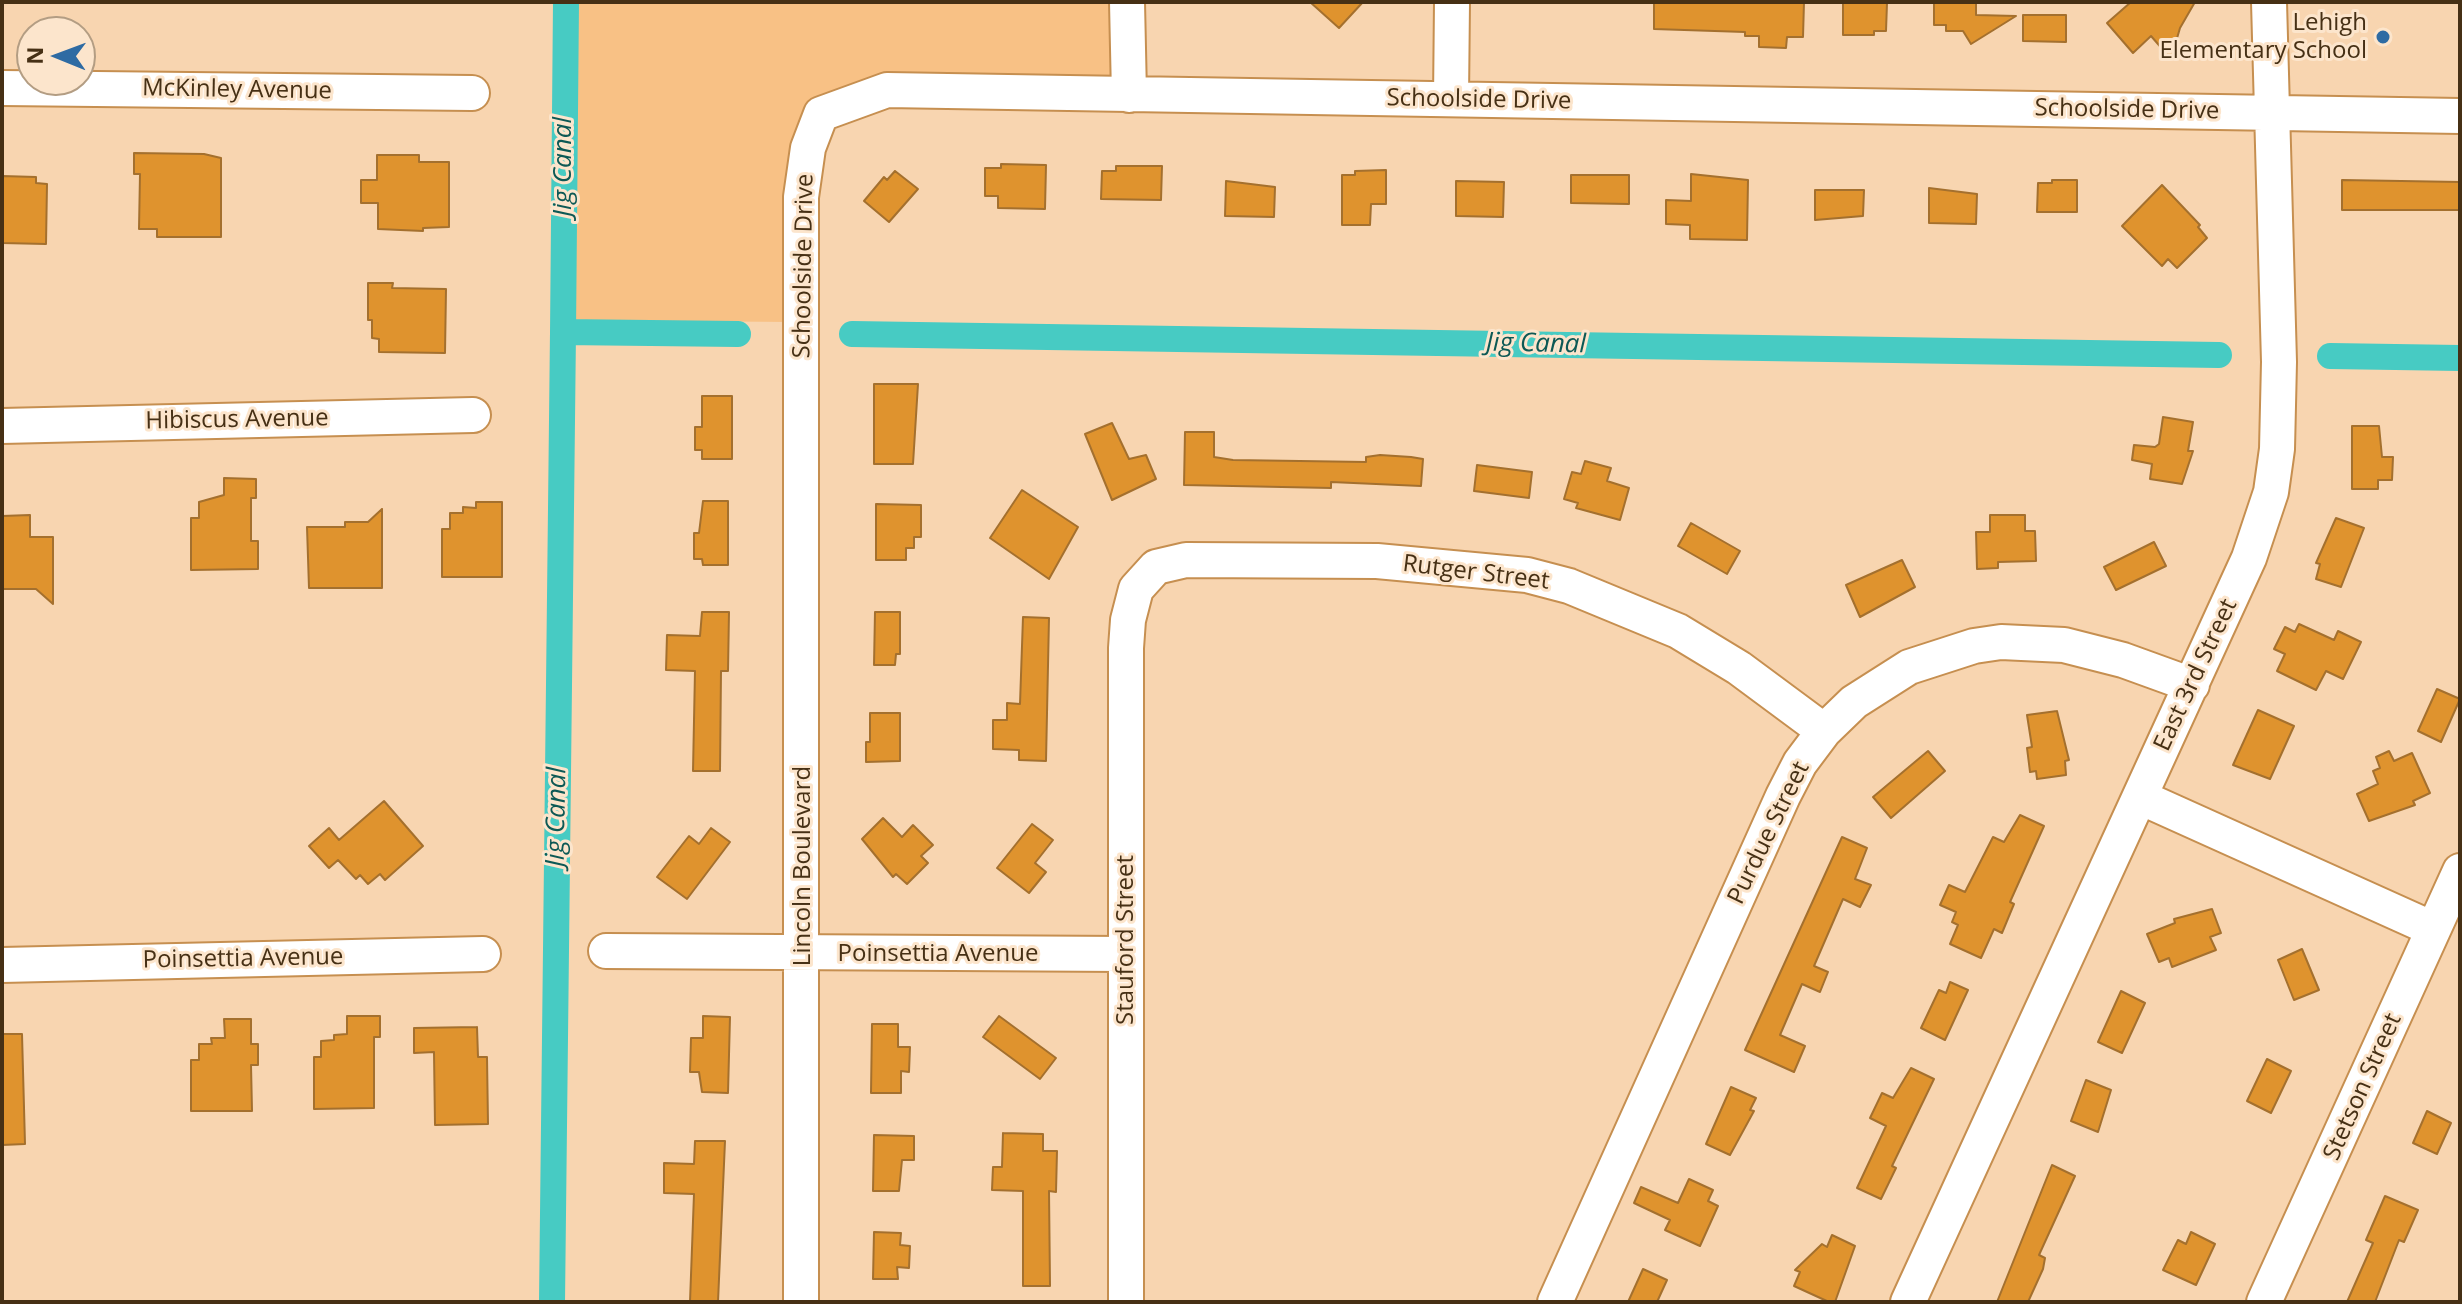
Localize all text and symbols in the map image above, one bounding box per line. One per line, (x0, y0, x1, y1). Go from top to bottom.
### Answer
place label: Lehigh Elementary School (2159, 9, 2367, 65)
north arrow (16, 16, 96, 96)
marker: Lehigh Elementary School (2374, 28, 2392, 46)
text: N (19, 46, 49, 65)
street label: McKinley Avenue (142, 74, 332, 106)
street label: Schoolside Drive (1386, 84, 1572, 116)
street label: Schoolside Drive (2034, 94, 2220, 126)
water label: Jig Canal (548, 117, 580, 217)
street label: Schoolside Drive (788, 173, 820, 359)
water label: Jig Canal (1486, 328, 1586, 360)
street label: Hibiscus Avenue (145, 404, 329, 436)
street label: Rutger Street (1401, 550, 1551, 596)
street label: East 3rd Street (2148, 594, 2244, 756)
street label: Purdue Street (1722, 757, 1816, 909)
street label: Lincoln Boulevard (789, 766, 817, 966)
water label: Jig Canal (541, 767, 573, 867)
street label: Stauford Street (1112, 855, 1140, 1025)
street label: Poinsettia Avenue (838, 940, 1038, 968)
street label: Poinsettia Avenue (142, 943, 344, 975)
street label: Stetson Street (2318, 1009, 2408, 1165)

